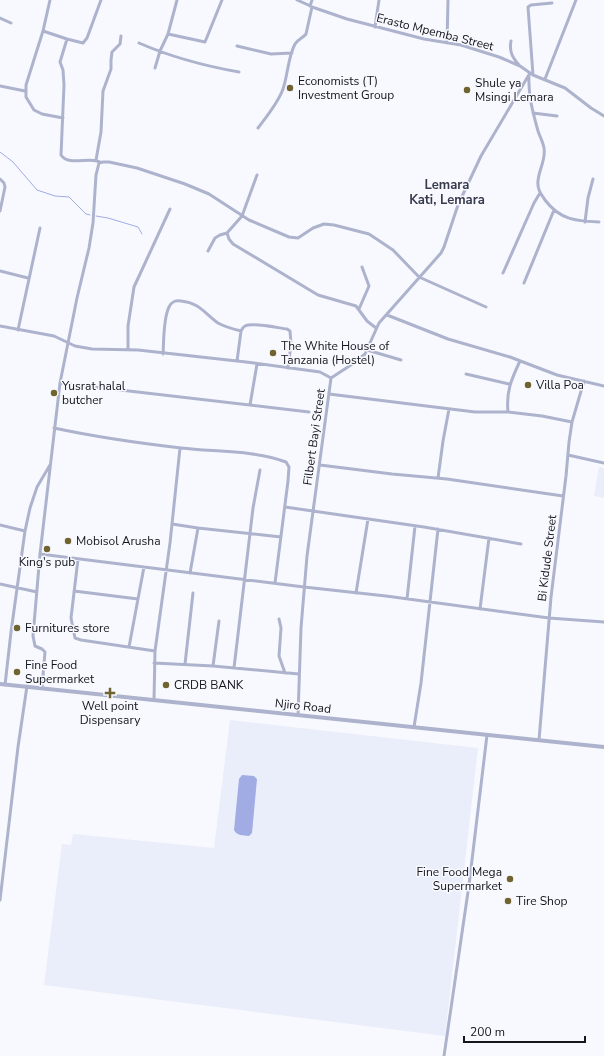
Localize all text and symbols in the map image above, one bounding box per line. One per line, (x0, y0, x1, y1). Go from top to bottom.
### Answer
street label: Erasto Mpemba Street (375, 10, 496, 55)
place label: Economists (T) Investment Group (298, 73, 394, 103)
place label: Shule ya Msingi Lemara (475, 75, 554, 105)
marker: Economists (T) Investment Group (285, 83, 295, 93)
marker: Shule ya Msingi Lemara (462, 85, 472, 95)
district label: Lemara Kati, Lemara (409, 176, 485, 209)
place label: The White House of Tanzania (Hostel) (281, 338, 390, 368)
marker: The White House of Tanzania (Hostel) (268, 348, 278, 358)
place label: Villa Poa (535, 377, 584, 393)
place label: Yusrat halal butcher (61, 378, 126, 408)
marker: Villa Poa (523, 380, 533, 390)
street label: Filbert Bayi Street (299, 387, 329, 486)
marker: Yusrat halal butcher (49, 388, 59, 398)
street label: Bi Kidude Street (534, 513, 560, 602)
place label: Mobisol Arusha (76, 533, 161, 549)
marker: Mobisol Arusha (63, 536, 73, 546)
marker: King's pub (42, 544, 52, 554)
place label: King's pub (19, 554, 75, 570)
place label: Furnitures store (25, 620, 110, 636)
marker: Furnitures store (12, 623, 22, 633)
place label: Fine Food Supermarket (25, 657, 95, 687)
marker: Fine Food Supermarket (12, 667, 22, 677)
place label: CRDB BANK (174, 677, 244, 693)
marker: CRDB BANK (161, 680, 171, 690)
marker: Well point Dispensary (105, 688, 115, 698)
street label: Njiro Road (274, 695, 332, 717)
place label: Well point Dispensary (80, 698, 141, 728)
place label: Fine Food Mega Supermarket (417, 864, 503, 894)
marker: Fine Food Mega Supermarket (505, 874, 515, 884)
place label: Tire Shop (516, 893, 568, 909)
marker: Tire Shop (503, 896, 513, 906)
scale bar (464, 1018, 585, 1044)
text: 200 m (470, 1024, 505, 1040)

